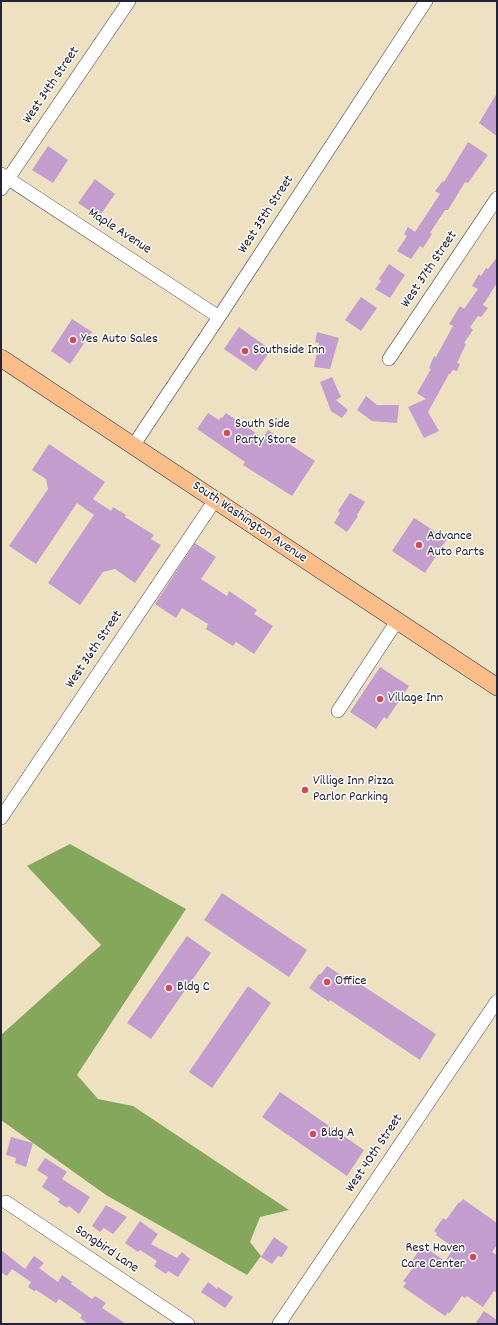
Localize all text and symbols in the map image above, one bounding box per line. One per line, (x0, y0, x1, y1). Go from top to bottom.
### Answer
street label: West 34th Street (20, 44, 84, 128)
street label: West 35th Street (235, 173, 299, 257)
street label: Maple Avenue (84, 205, 154, 259)
street label: West 37th Street (398, 228, 462, 312)
place label: Yes Auto Sales (81, 332, 158, 348)
marker: Yes Auto Sales (68, 335, 78, 345)
place label: Southside Inn (253, 343, 325, 359)
marker: Southside Inn (240, 346, 250, 356)
place label: South Side Party Store (235, 417, 296, 450)
marker: South Side Party Store (222, 428, 232, 438)
street label: South Washington Avenue (188, 478, 310, 568)
place label: Advance Auto Parts (427, 529, 484, 562)
marker: Advance Auto Parts (414, 540, 424, 550)
street label: West 36th Street (63, 608, 127, 692)
place label: Village Inn (388, 691, 443, 707)
marker: Village Inn (375, 694, 385, 704)
place label: Villige Inn Pizza Parlor Parking (313, 774, 394, 806)
marker: Villige Inn Pizza Parlor Parking (300, 785, 310, 795)
place label: Office (335, 974, 366, 990)
marker: Office (322, 977, 332, 987)
place label: Bldg C (177, 980, 210, 996)
marker: Bldg C (164, 983, 174, 993)
street label: West 40th Street (343, 1112, 407, 1196)
place label: Bldg A (321, 1126, 355, 1142)
marker: Bldg A (308, 1129, 318, 1139)
street label: Songbird Lane (71, 1222, 141, 1278)
place label: Rest Haven Care Center (401, 1241, 465, 1274)
marker: Rest Haven Care Center (468, 1252, 478, 1262)

